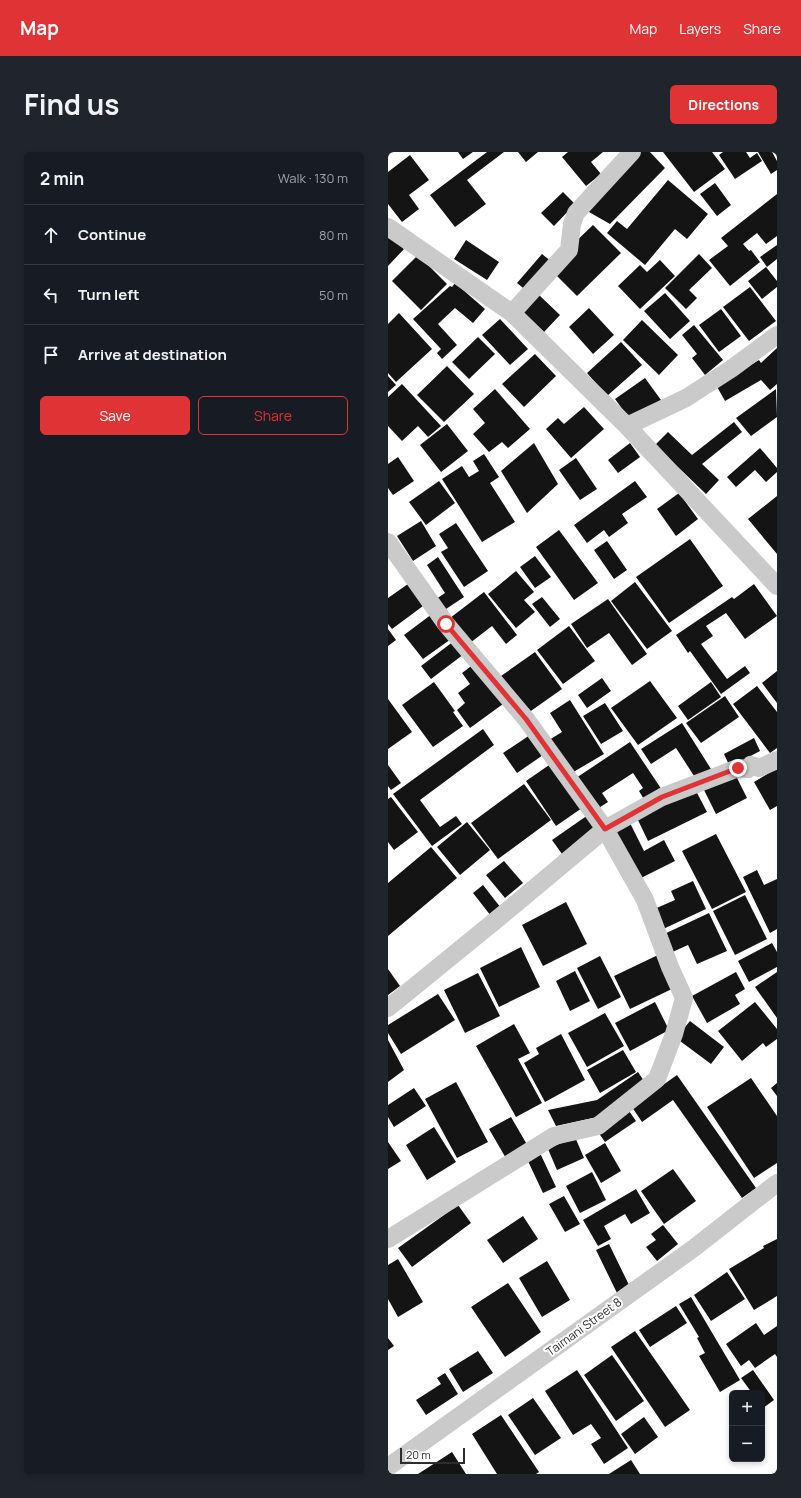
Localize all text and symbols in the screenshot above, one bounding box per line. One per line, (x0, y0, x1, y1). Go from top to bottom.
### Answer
text: Map (20, 15, 59, 41)
text: Map (629, 19, 657, 38)
text: Layers (679, 19, 721, 38)
text: Share (743, 19, 781, 38)
text: Find us (24, 85, 119, 123)
button: Directions (670, 85, 777, 124)
text: 2 min (40, 167, 84, 190)
text: Walk · 130 m (278, 169, 348, 187)
icon: ahead (40, 224, 62, 246)
text: Continue (78, 224, 146, 245)
text: 80 m (319, 226, 348, 244)
icon: left (40, 284, 62, 306)
text: Turn left (78, 284, 140, 305)
text: 50 m (319, 286, 348, 304)
icon: arrive (40, 344, 62, 366)
text: Arrive at destination (78, 344, 227, 365)
button: Save (40, 396, 190, 435)
button: Share (198, 396, 348, 435)
route start (437, 615, 455, 633)
route end (729, 759, 747, 777)
street label: Taimani Street 8 (542, 1293, 625, 1360)
map controls (729, 1390, 765, 1462)
button: + (729, 1390, 765, 1426)
button: − (729, 1426, 765, 1462)
scale bar (400, 1446, 465, 1465)
text: 20 m (406, 1447, 431, 1462)

